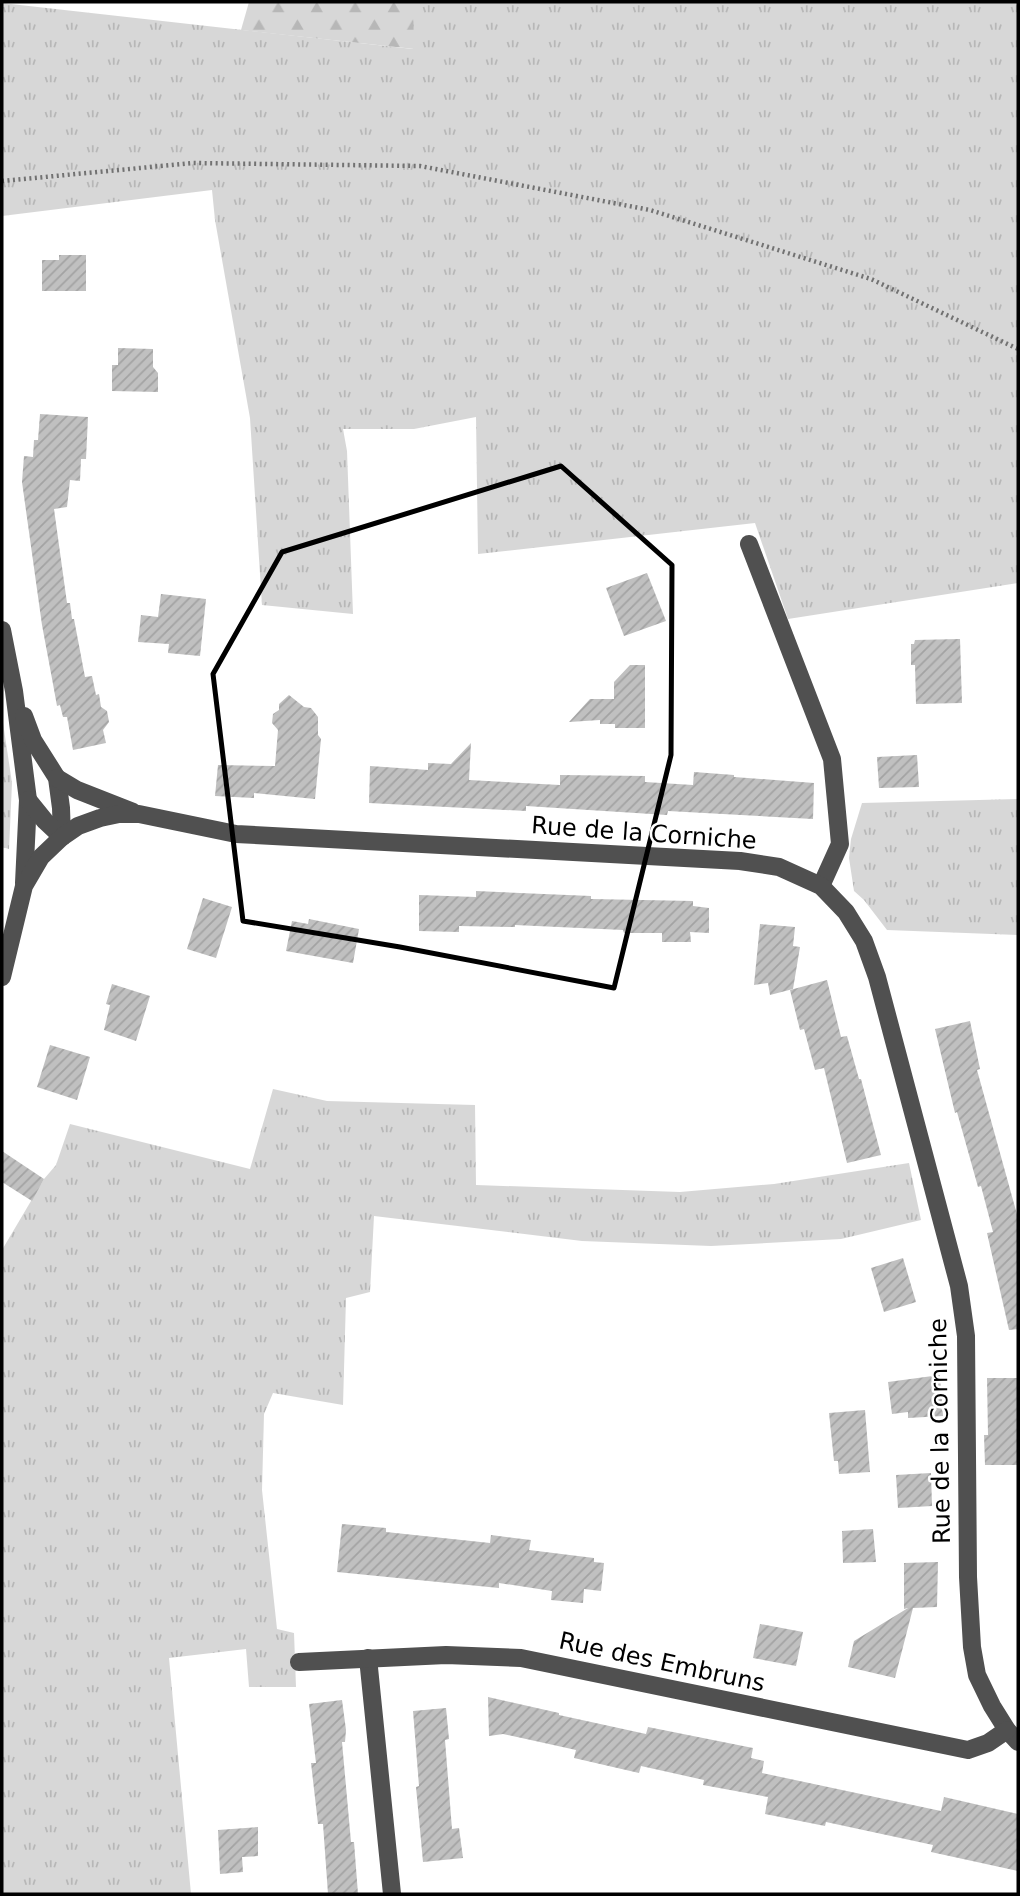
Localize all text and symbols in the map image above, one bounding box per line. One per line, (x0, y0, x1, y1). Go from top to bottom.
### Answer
street label: Rue de la Corniche (530, 811, 758, 855)
street label: Rue de la Corniche (924, 1318, 956, 1544)
street label: Rue des Embruns (556, 1626, 768, 1698)

